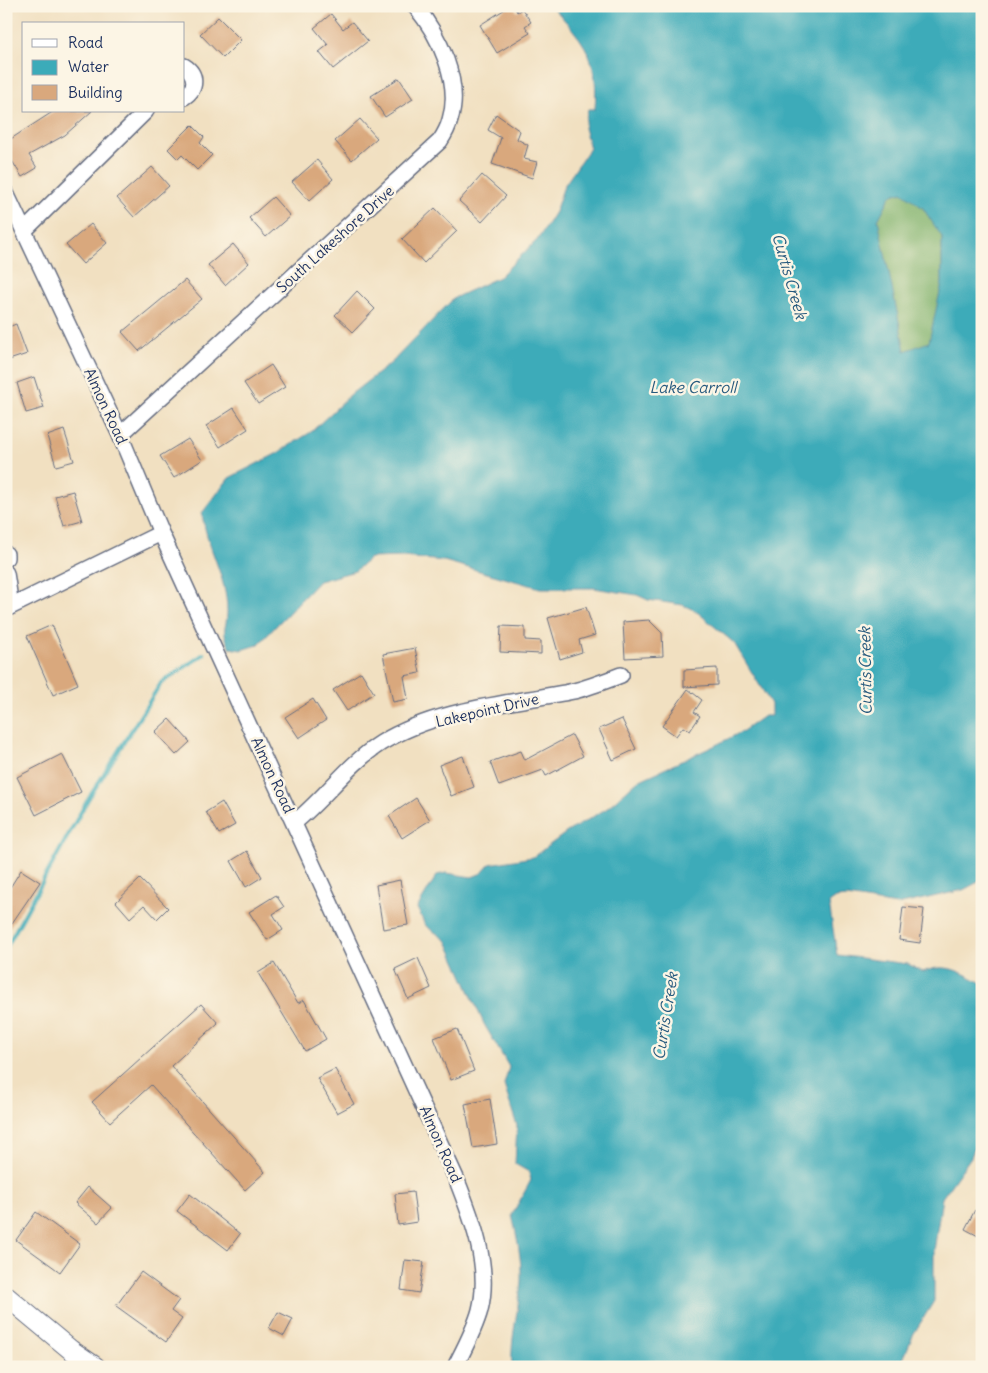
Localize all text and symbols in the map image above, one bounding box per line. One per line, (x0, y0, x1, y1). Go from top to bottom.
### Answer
legend (22, 22, 185, 112)
text: Road (68, 33, 103, 52)
text: Water (68, 57, 109, 76)
text: Building (68, 83, 123, 102)
street label: South Lakeshore Drive (272, 181, 398, 297)
water label: Curtis Creek (768, 231, 812, 323)
street label: Almon Road (80, 365, 132, 447)
water label: Lake Carroll (650, 377, 739, 397)
water label: Curtis Creek (854, 625, 876, 715)
street label: Lakepoint Drive (434, 689, 540, 731)
street label: Almon Road (247, 734, 299, 816)
water label: Curtis Creek (648, 969, 682, 1061)
street label: Almon Road (416, 1103, 466, 1185)

